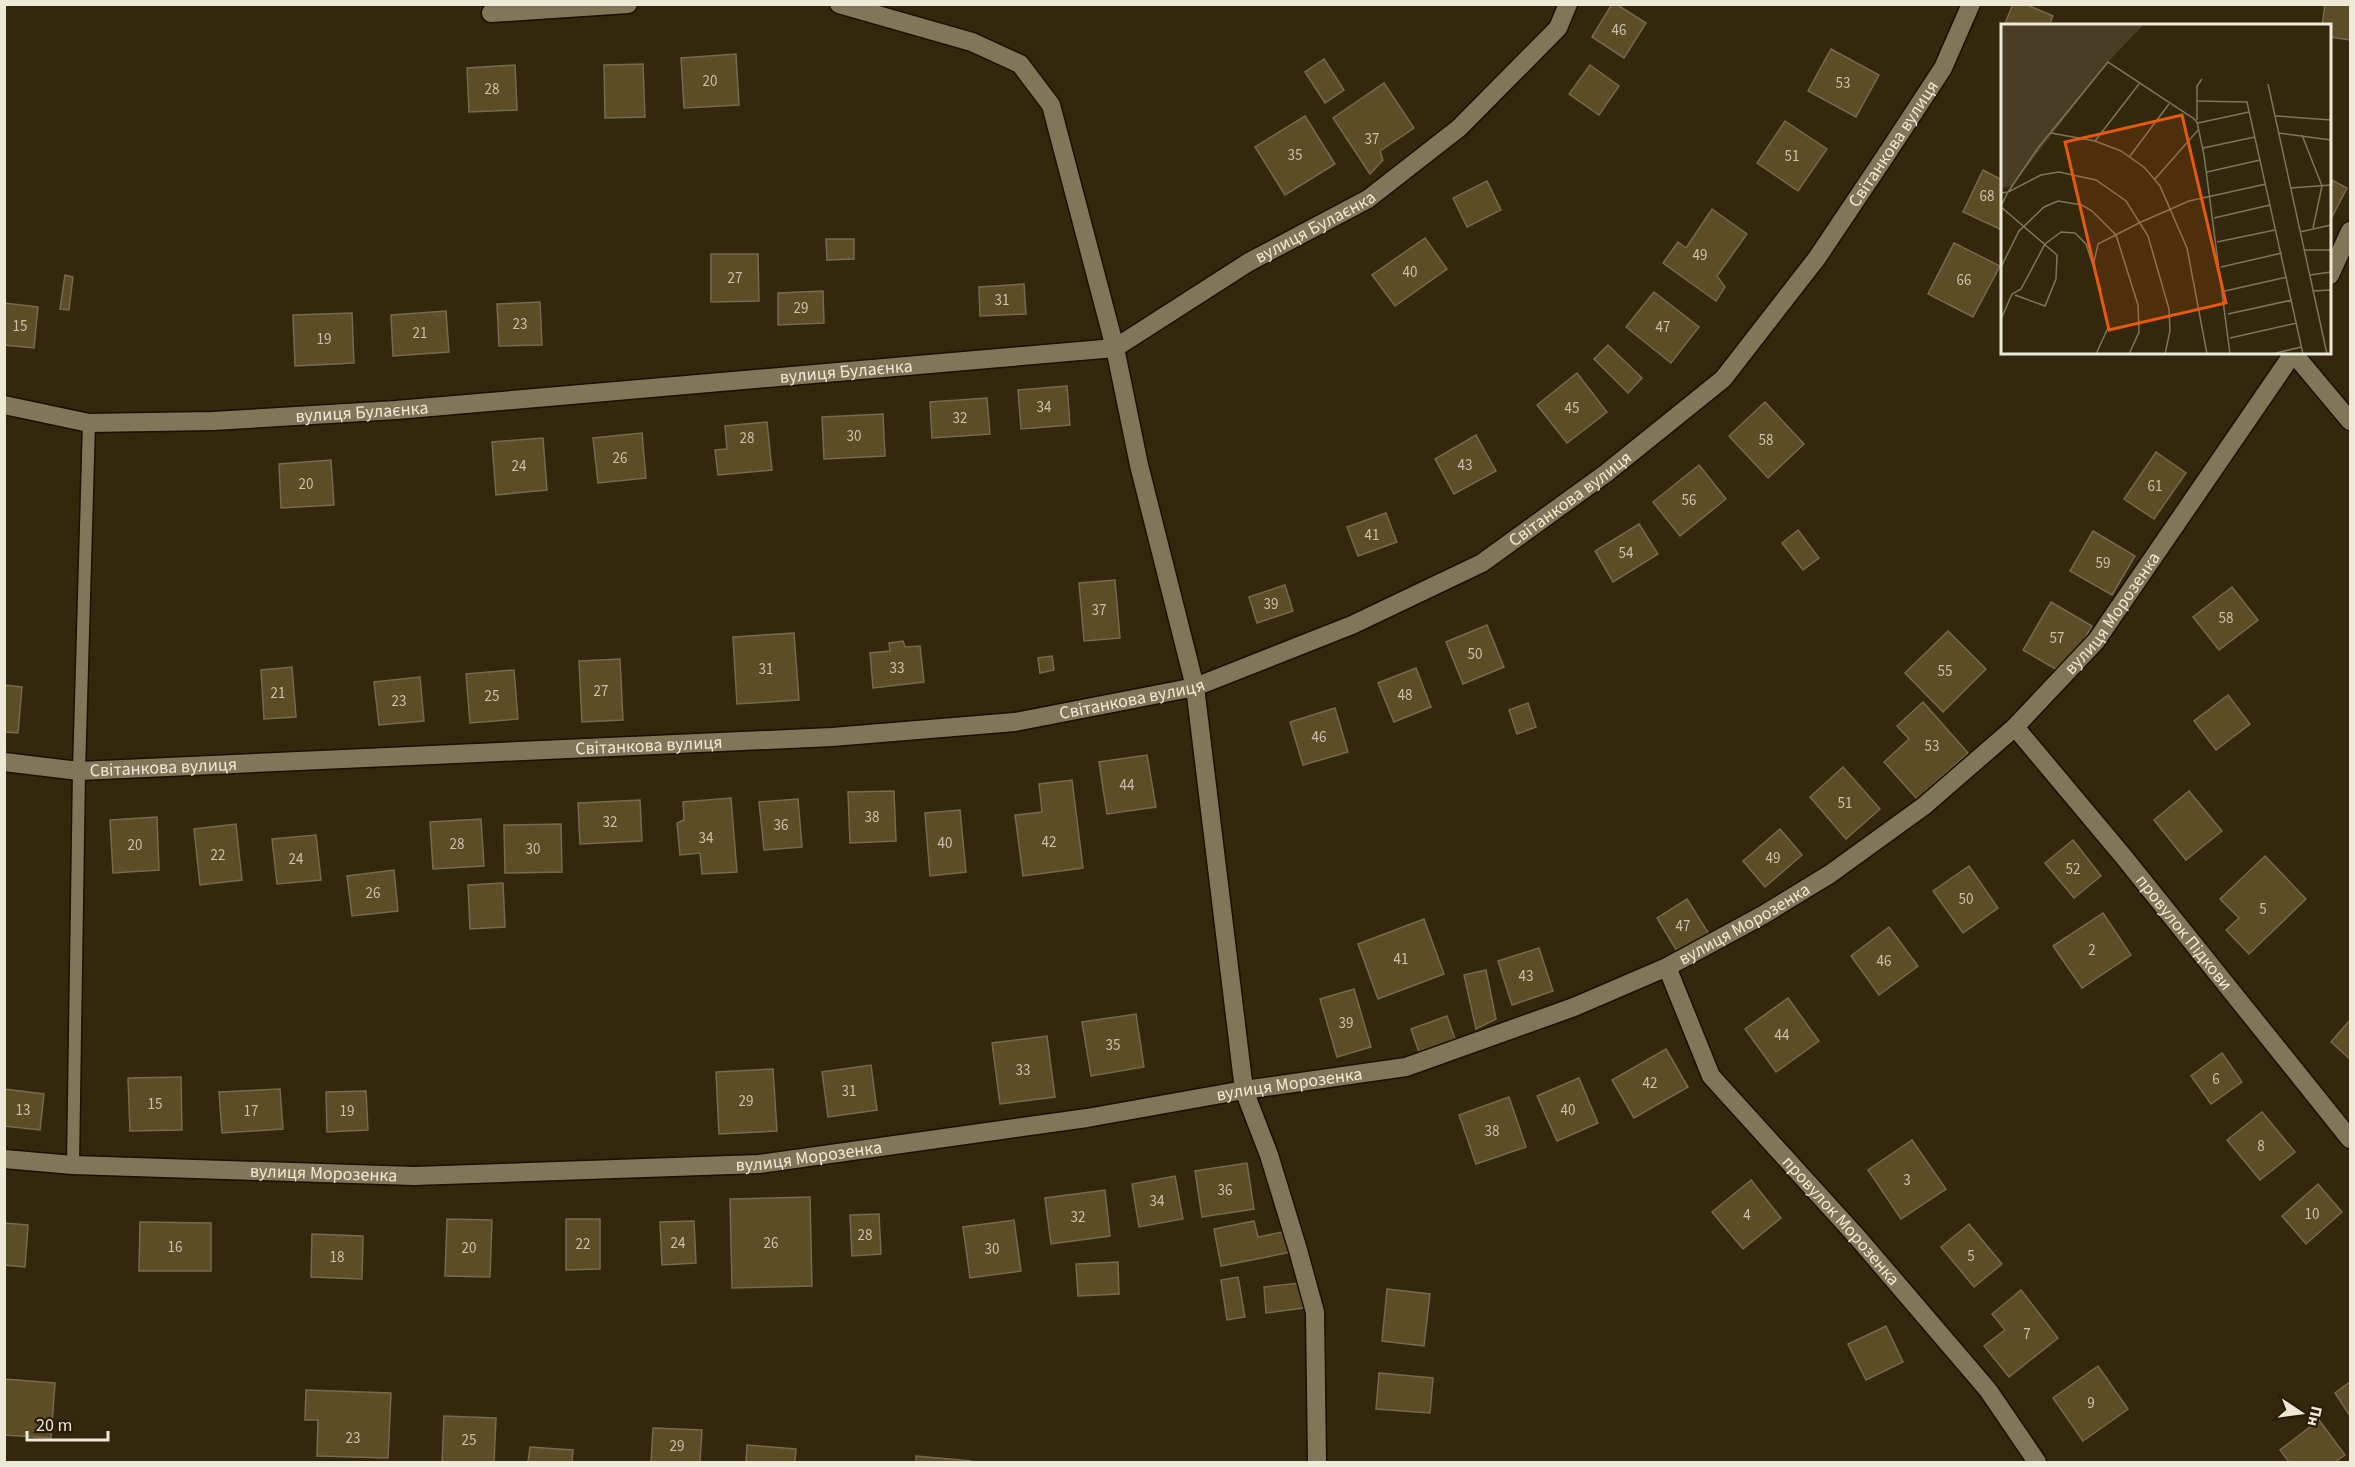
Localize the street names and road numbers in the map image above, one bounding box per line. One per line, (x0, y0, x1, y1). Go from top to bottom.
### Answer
street label: Світанкова вулиця (1842, 75, 1944, 212)
street label: вулиця Булаєнка (1250, 185, 1381, 269)
street label: вулиця Булаєнка (779, 353, 914, 389)
street label: вулиця Булаєнка (295, 395, 429, 429)
street label: Світанкова вулиця (1503, 445, 1637, 553)
street label: вулиця Морозенка (2058, 547, 2166, 680)
street label: Світанкова вулиця (1057, 672, 1208, 726)
street label: Світанкова вулиця (575, 729, 723, 761)
street label: Світанкова вулиця (89, 751, 238, 783)
street label: провулок Підкови (2130, 869, 2238, 996)
street label: вулиця Морозенка (1674, 877, 1815, 971)
street label: вулиця Морозенка (1214, 1061, 1364, 1107)
street label: вулиця Морозенка (735, 1134, 884, 1177)
street label: провулок Морозенка (1777, 1150, 1906, 1291)
street label: вулиця Морозенка (250, 1158, 398, 1188)

